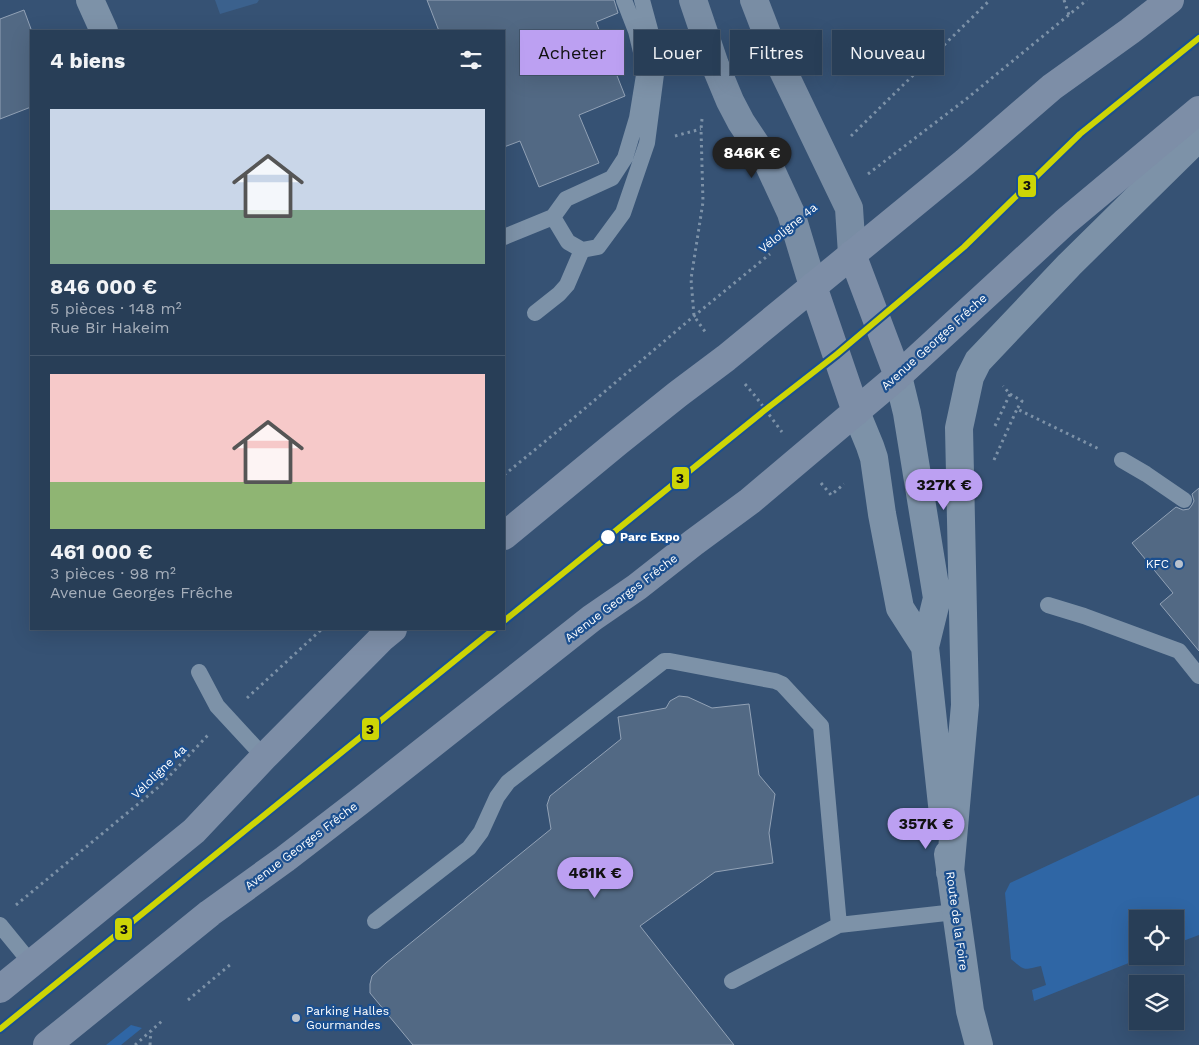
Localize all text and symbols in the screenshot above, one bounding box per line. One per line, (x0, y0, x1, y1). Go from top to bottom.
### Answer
chip: Acheter (520, 30, 624, 75)
chip: Louer (634, 30, 720, 75)
chip: Filtres (730, 30, 822, 75)
chip: Nouveau (832, 30, 944, 75)
icon: filters (457, 46, 485, 74)
text: 4 biens (50, 48, 125, 73)
pin: 846K € (711, 136, 793, 179)
icon: home (223, 141, 313, 231)
text: 846K € (723, 143, 781, 162)
line badge: 3 (1017, 174, 1037, 198)
text: 3 (1023, 177, 1031, 193)
street label: Véloligne 4a (756, 200, 820, 256)
text: 846 000 € (50, 274, 157, 299)
street label: Avenue Georges Frêche (878, 291, 990, 393)
text: 5 pièces · 148 m² (50, 299, 182, 318)
text: Rue Bir Hakeim (50, 318, 170, 337)
icon: home (223, 407, 313, 497)
line badge: 3 (671, 466, 690, 490)
pin: 327K € (903, 468, 985, 511)
text: 3 (676, 470, 684, 486)
text: 327K € (916, 475, 972, 494)
marker: Parc Expo (599, 528, 617, 546)
place label: Parc Expo (620, 530, 680, 544)
text: 461 000 € (50, 539, 153, 564)
street label: Avenue Georges Frêche (562, 551, 680, 645)
place label: KFC (1146, 557, 1169, 571)
marker: KFC (1173, 558, 1185, 570)
text: 3 pièces · 98 m² (50, 564, 176, 583)
text: Avenue Georges Frêche (50, 583, 233, 602)
line badge: 3 (361, 717, 380, 741)
text: 3 (366, 721, 374, 737)
street label: Véloligne 4a (129, 742, 189, 802)
street label: Avenue Georges Frêche (242, 799, 360, 893)
pin: 357K € (885, 808, 967, 850)
text: 357K € (899, 814, 953, 833)
pin: 461K € (554, 856, 636, 899)
text: 461K € (568, 863, 622, 882)
street label: Route de la Foire (943, 871, 971, 972)
map controls (1129, 910, 1184, 1030)
button: locate (1129, 910, 1184, 965)
line badge: 3 (114, 917, 133, 941)
text: 3 (120, 921, 128, 937)
button: layers (1129, 975, 1184, 1030)
place label: Parking Halles Gourmandes (306, 1004, 389, 1032)
marker: Parking Halles Gourmandes (290, 1012, 302, 1024)

